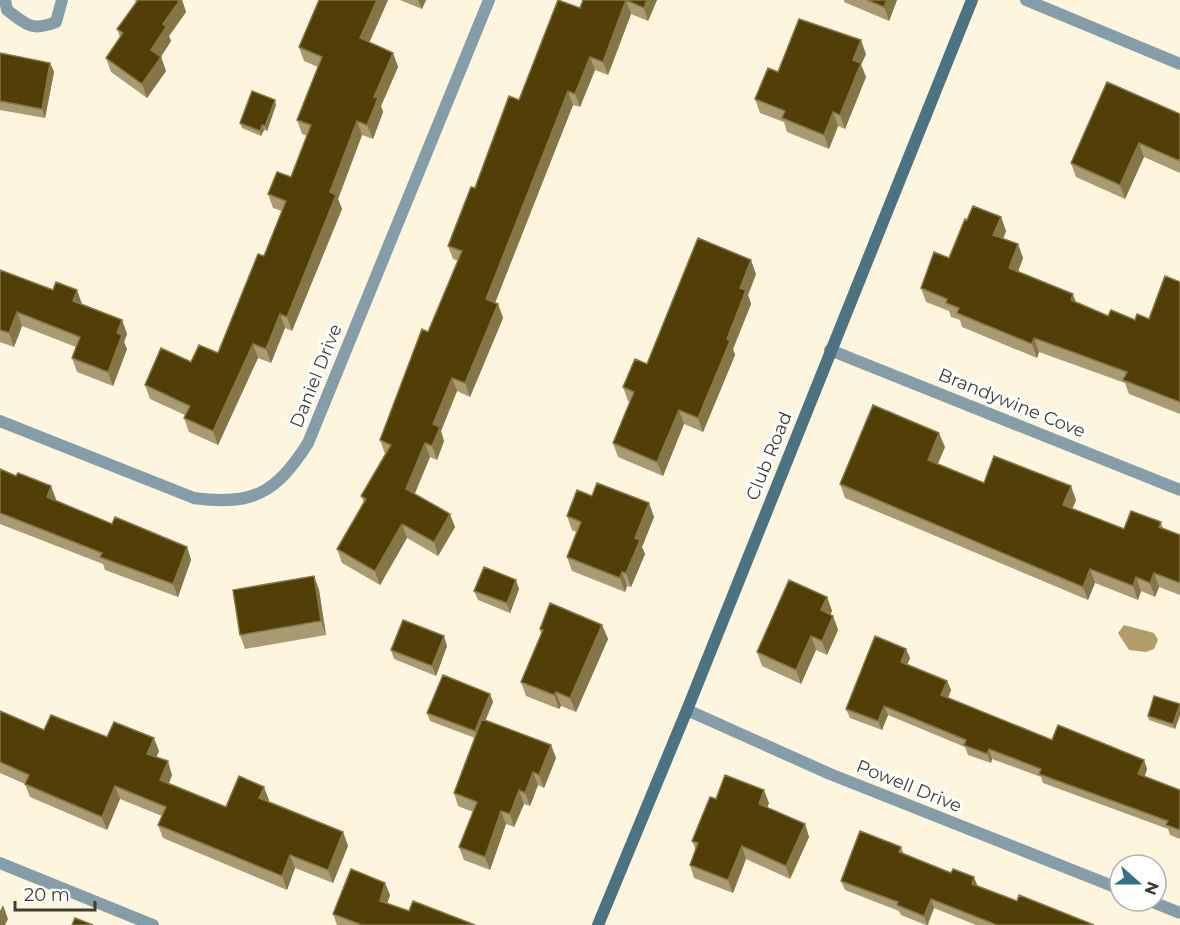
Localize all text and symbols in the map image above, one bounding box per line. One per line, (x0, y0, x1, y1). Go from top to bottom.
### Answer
street label: Daniel Drive (285, 321, 347, 431)
street label: Brandywine Cove (935, 363, 1089, 443)
street label: Club Road (741, 408, 797, 504)
street label: Powell Drive (853, 755, 965, 817)
north arrow (1108, 853, 1168, 913)
scale bar (15, 874, 94, 912)
text: N (1140, 879, 1163, 898)
text: 20 m (24, 884, 70, 906)

